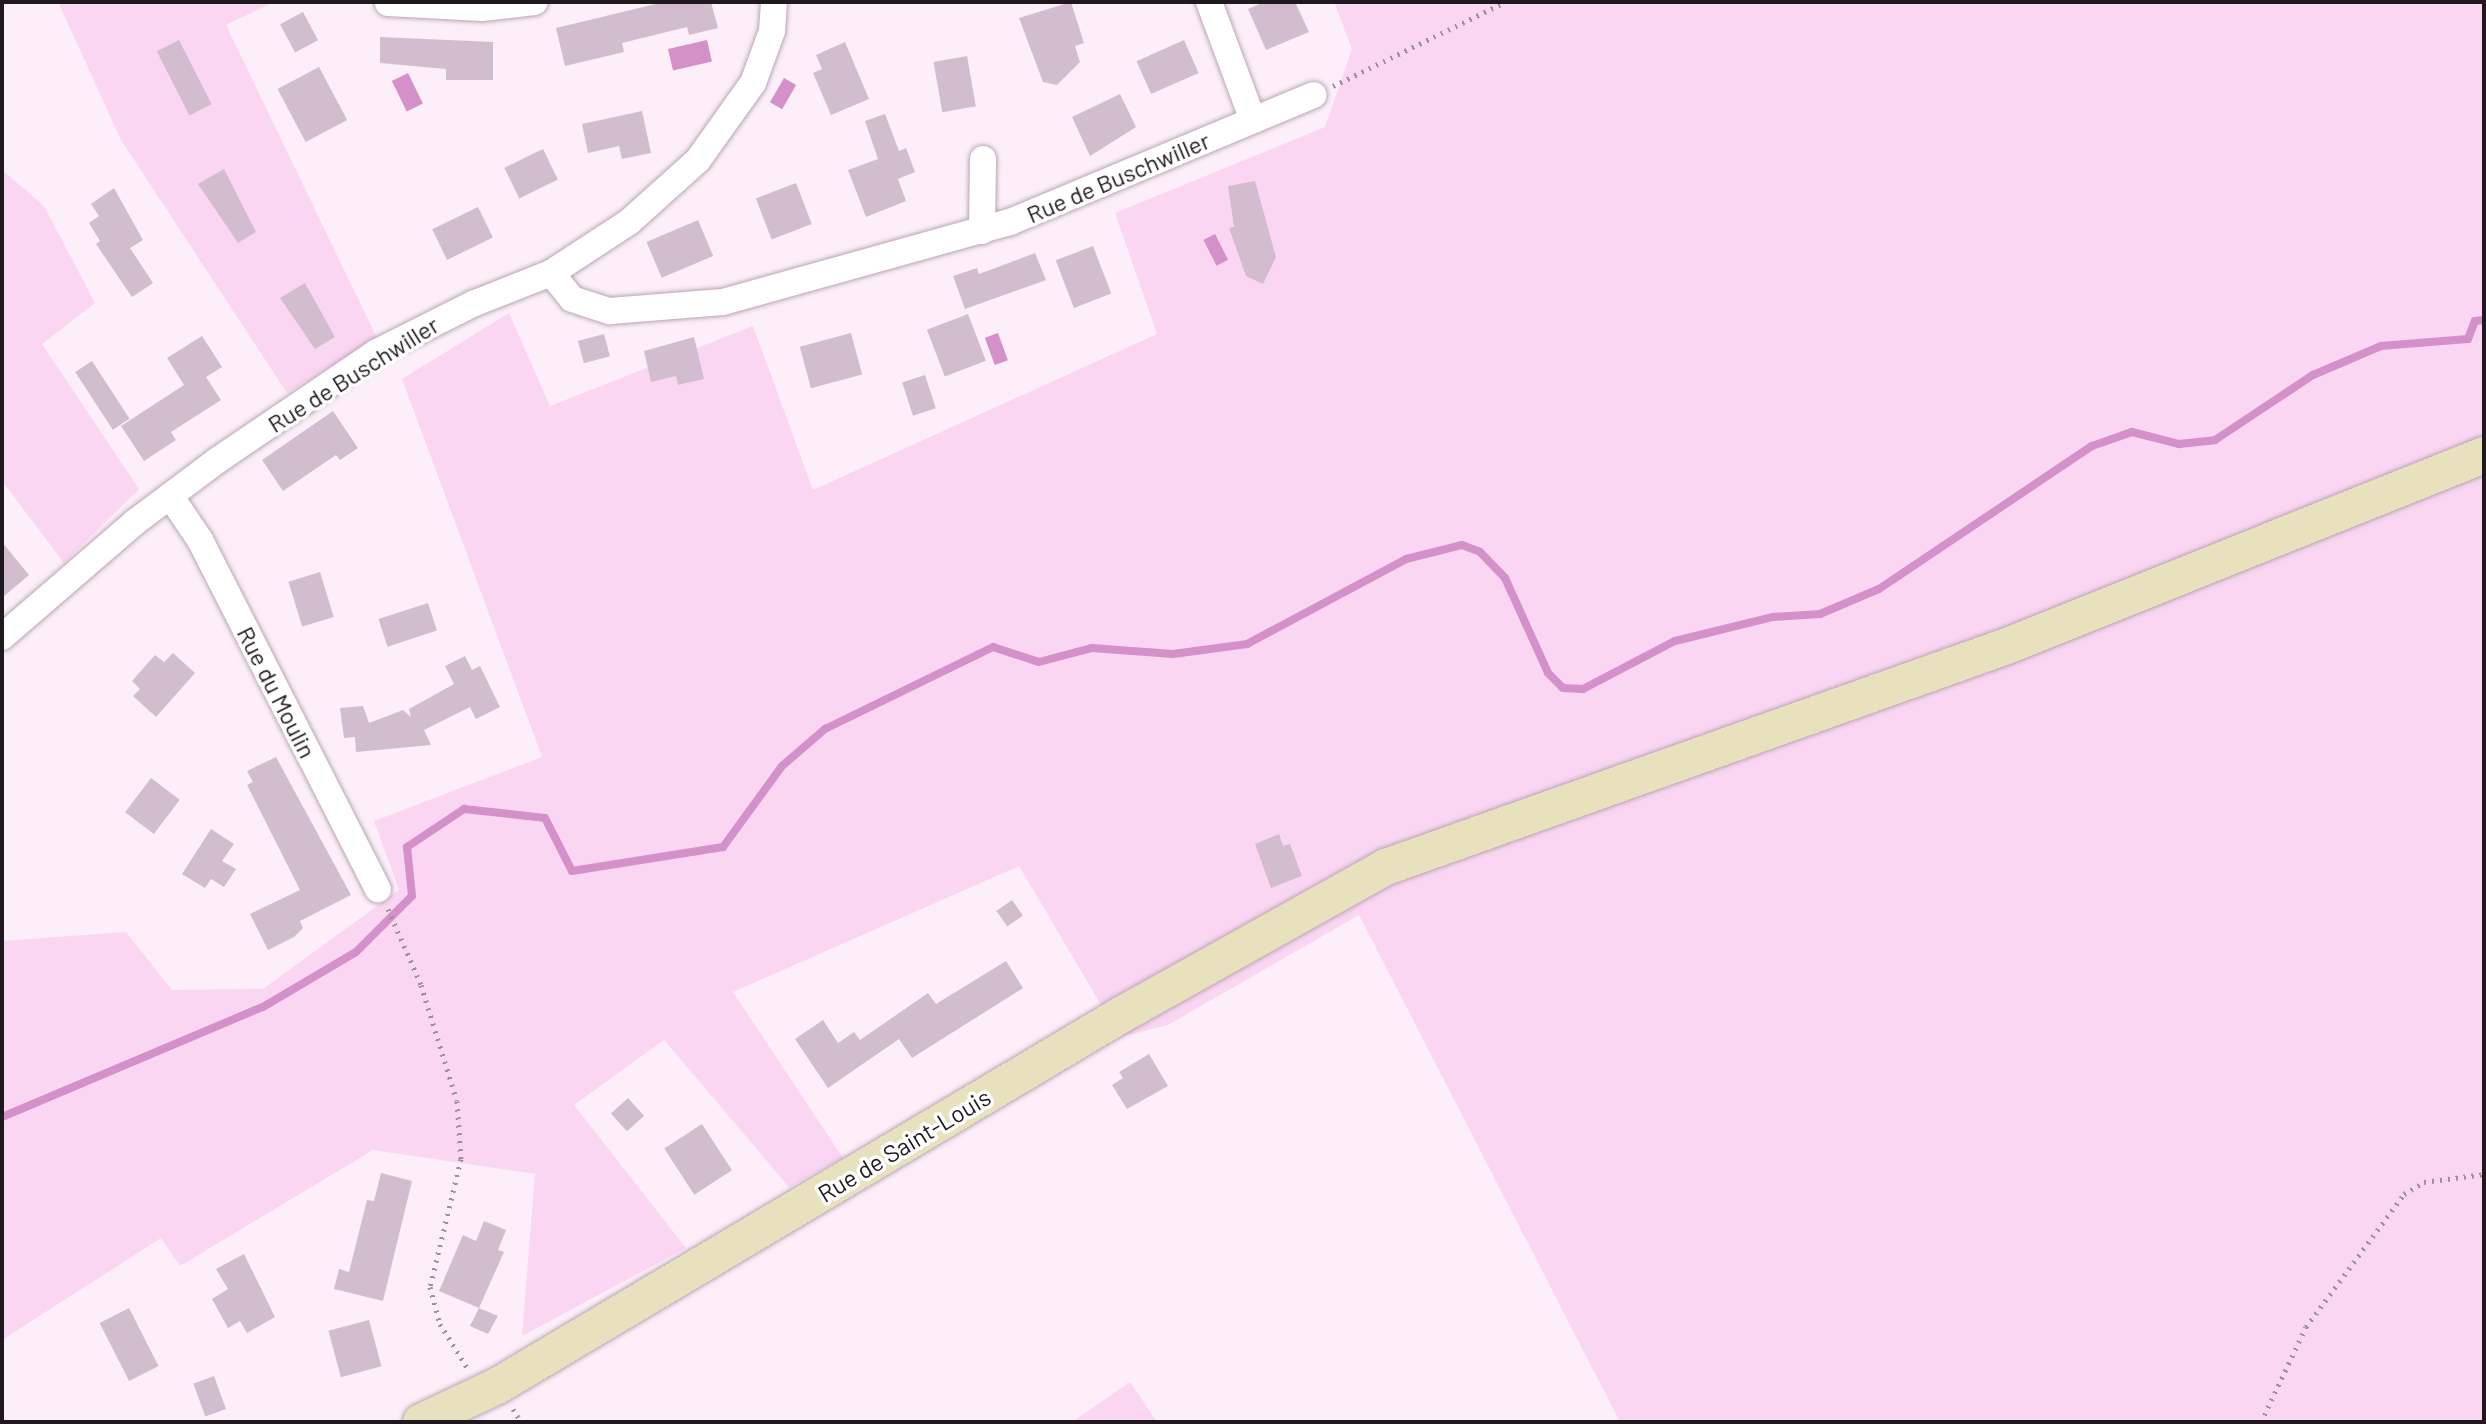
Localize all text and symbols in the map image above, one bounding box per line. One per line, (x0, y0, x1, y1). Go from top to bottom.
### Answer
street label: Rue de Buschwiller (1022, 125, 1214, 229)
street label: Rue de Buschwiller (262, 310, 444, 438)
street label: Rue du Moulin (232, 621, 322, 763)
street label: Rue de Saint-Louis (812, 1082, 996, 1208)

